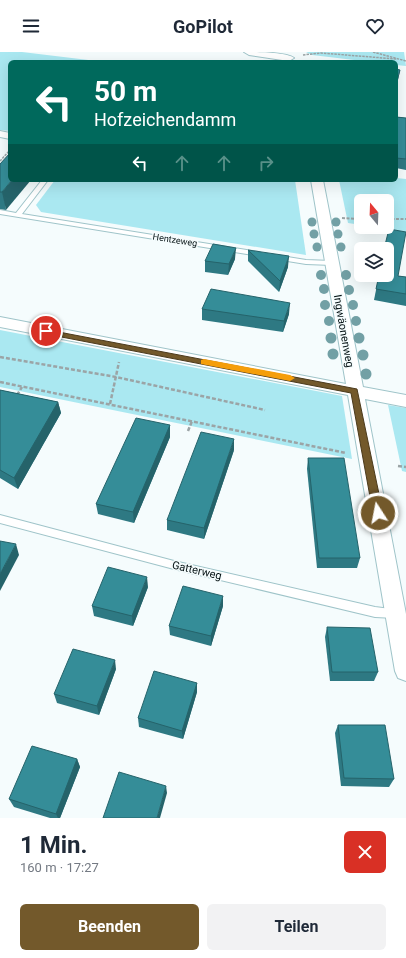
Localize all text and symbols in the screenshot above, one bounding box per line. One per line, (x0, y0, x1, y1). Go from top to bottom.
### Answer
icon: menu (20, 15, 42, 37)
icon: heart (364, 15, 386, 37)
text: GoPilot (173, 16, 233, 37)
text: 50 m (94, 75, 157, 108)
icon: left (28, 76, 80, 128)
text: Hofzeichendamm (94, 109, 236, 130)
icon: left (129, 152, 151, 174)
icon: ahead (171, 152, 193, 174)
icon: ahead (213, 152, 235, 174)
icon: right (255, 152, 277, 174)
north arrow (354, 194, 394, 234)
map controls (354, 194, 394, 282)
street label: Hentzeweg (152, 232, 198, 248)
button: layers (354, 242, 394, 282)
street label: Ingwäonenweg (331, 294, 356, 369)
pin (29, 314, 63, 348)
icon: arrive (35, 320, 57, 342)
position arrow (357, 492, 399, 534)
street label: Gatterweg (171, 558, 223, 583)
text: 1 Min. (20, 831, 88, 859)
button: close (344, 831, 386, 873)
text: 160 m · 17:27 (20, 860, 99, 875)
button: Beenden (20, 904, 199, 950)
button: Teilen (207, 904, 386, 950)

